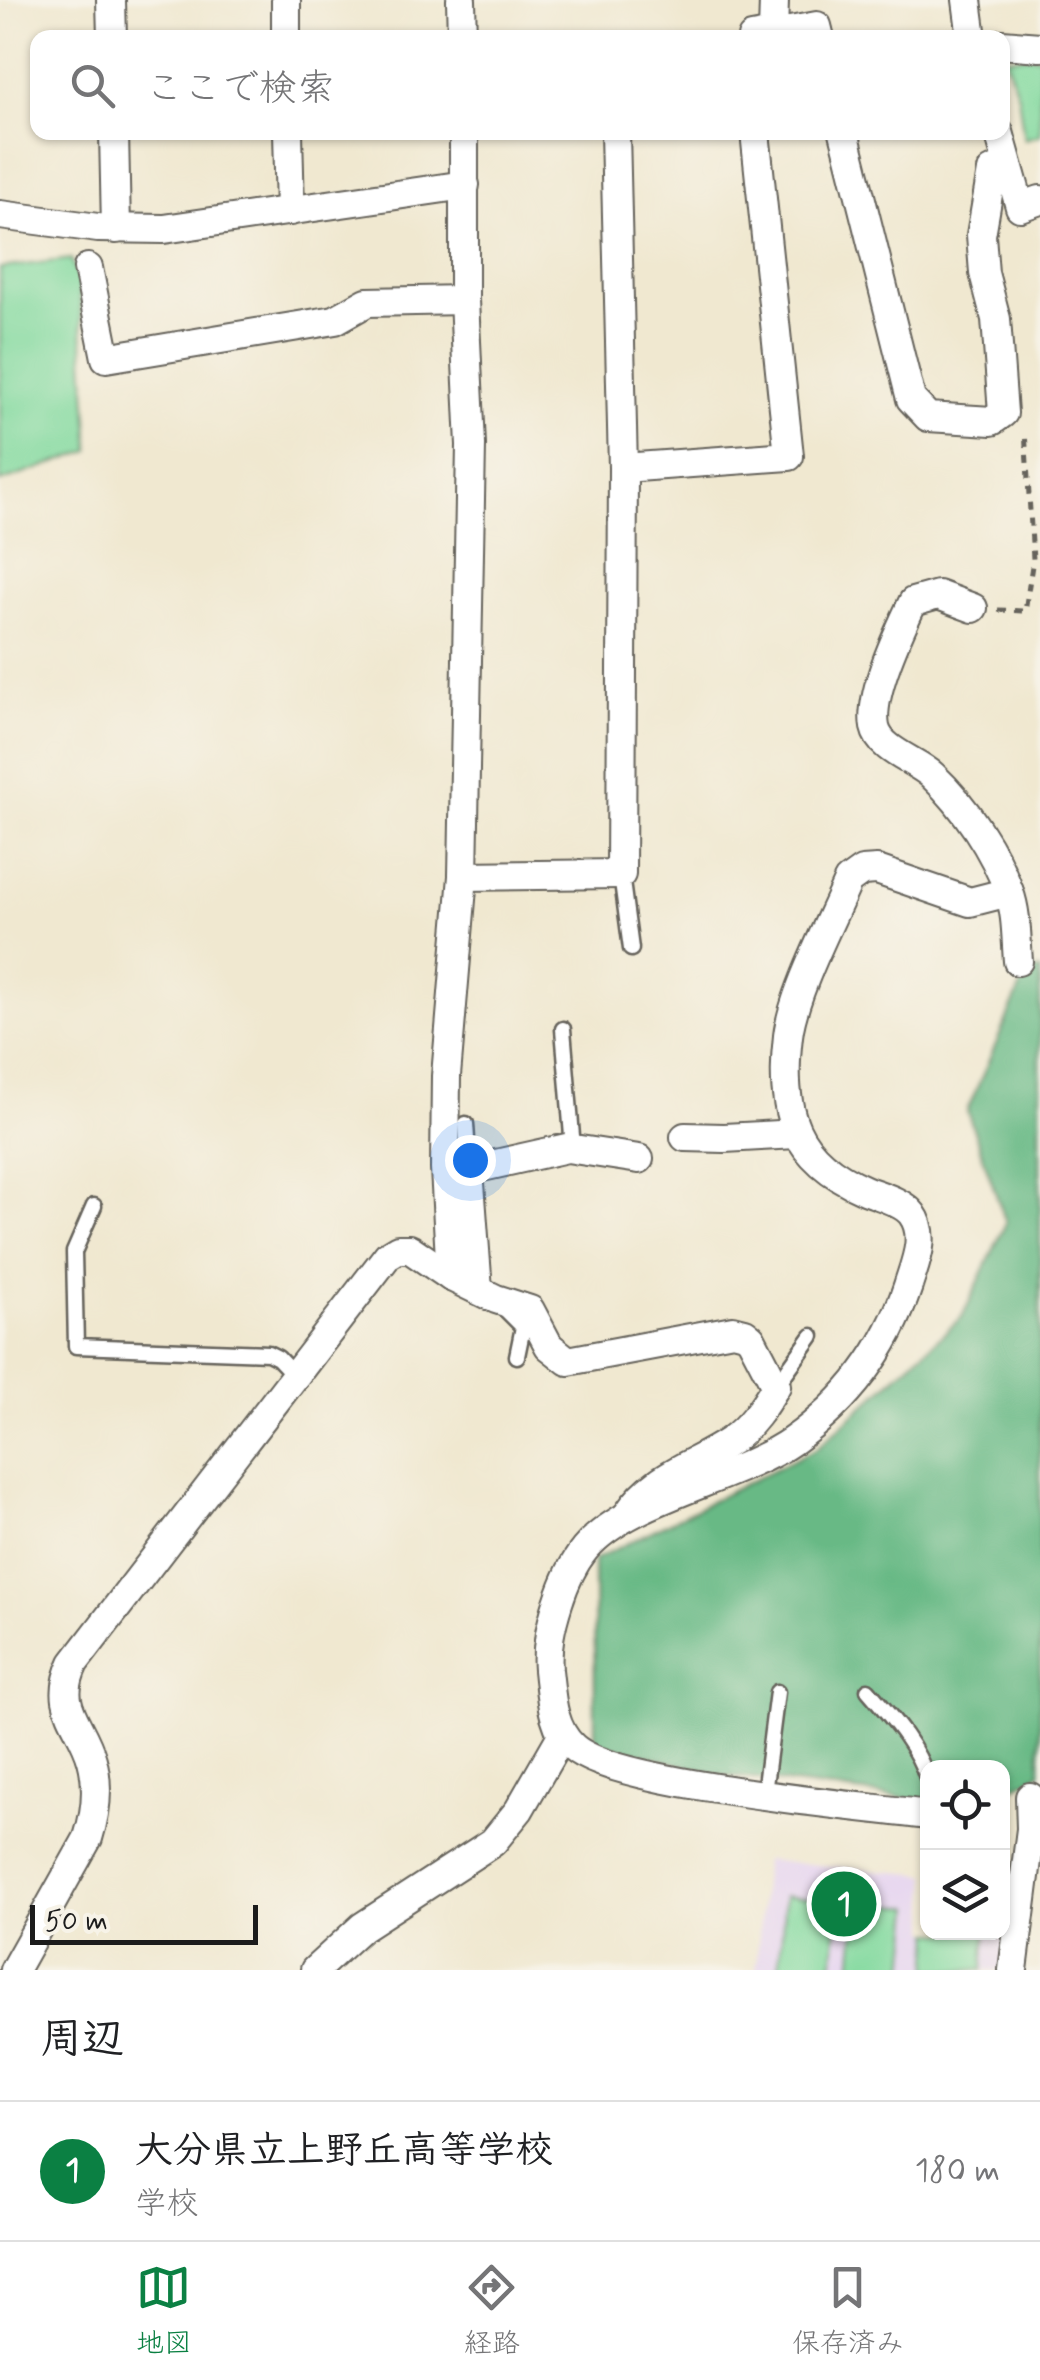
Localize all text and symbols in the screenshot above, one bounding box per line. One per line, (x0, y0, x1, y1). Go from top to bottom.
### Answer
search box (30, 30, 1010, 140)
icon: search (65, 58, 120, 113)
text: ここで検索 (145, 65, 335, 114)
your location (445, 1135, 496, 1186)
map controls (920, 1760, 1010, 1940)
button: locate (920, 1760, 1010, 1850)
button: layers (920, 1850, 1010, 1940)
pin: 1 (812, 1866, 876, 1942)
scale bar (30, 1900, 258, 1944)
text: 50 m (45, 1904, 108, 1941)
text: 周辺 (40, 2013, 124, 2068)
text: 大分県立上野丘高等学校 (135, 2127, 553, 2176)
text: 1 (65, 2150, 80, 2192)
text: 180 m (915, 2150, 1000, 2192)
text: 学校 (135, 2183, 199, 2225)
tab: 地図 (136, 2260, 192, 2363)
tab: 経路 (464, 2260, 520, 2363)
tab: 保存済み (792, 2260, 904, 2363)

